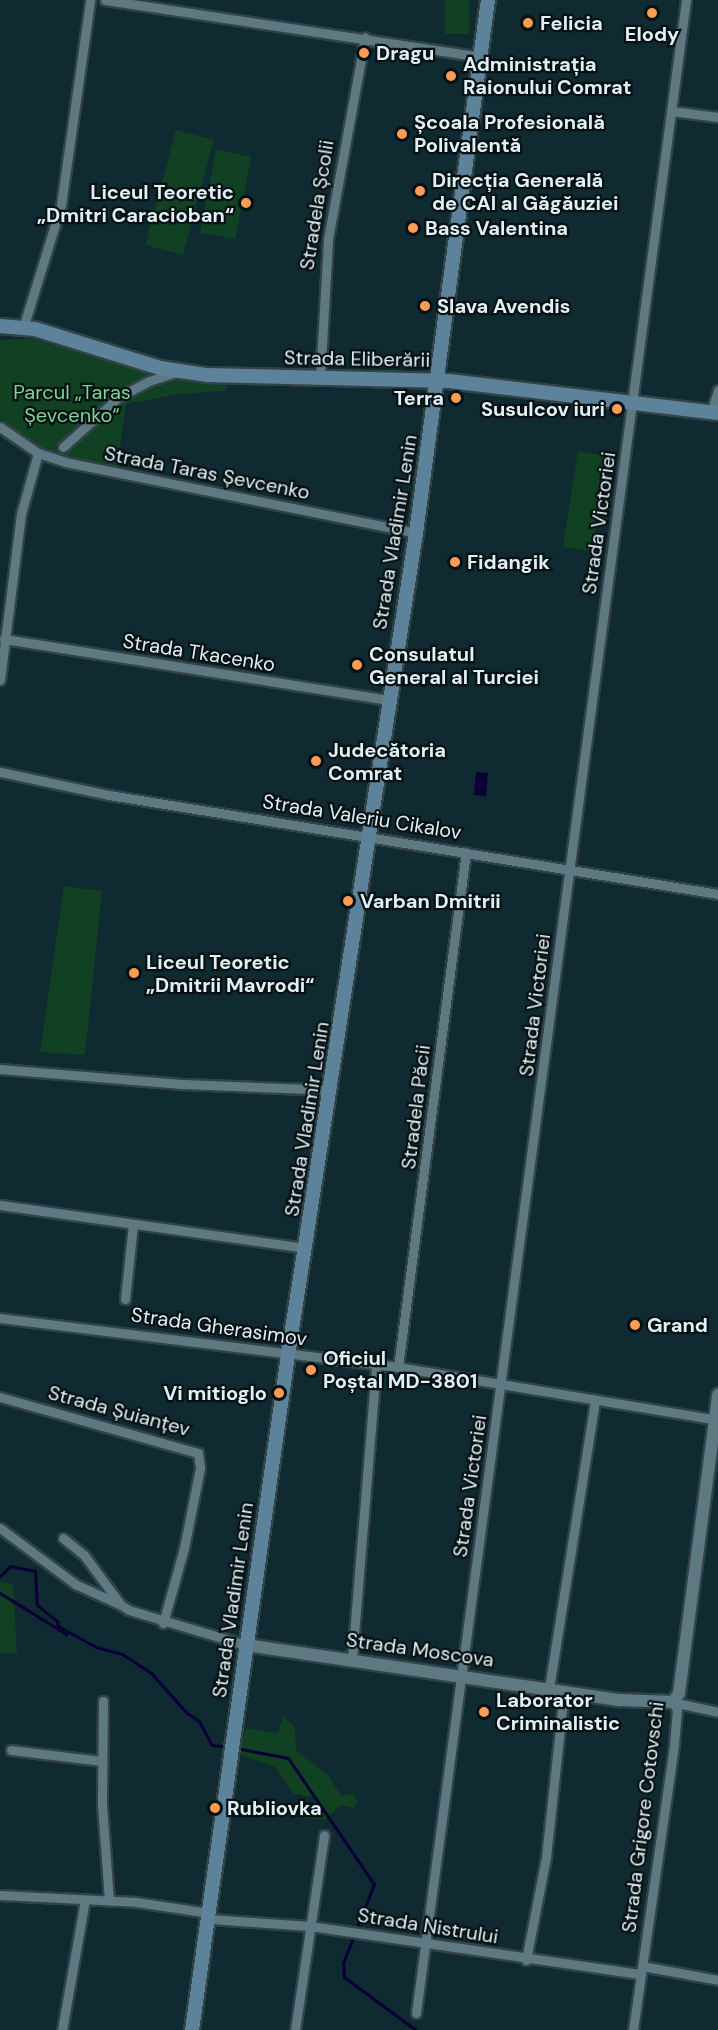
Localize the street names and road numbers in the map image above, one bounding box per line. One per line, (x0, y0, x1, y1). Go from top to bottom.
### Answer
street label: Stradela Școlii (295, 138, 339, 272)
street label: Strada Eliberării (284, 346, 430, 372)
street label: Strada Vladimir Lenin (368, 433, 422, 631)
street label: Strada Taras Șevcenko (102, 441, 312, 505)
street label: Strada Victoriei (577, 450, 621, 596)
street label: Strada Tkacenko (121, 629, 277, 677)
street label: Strada Valeriu Cikalov (261, 789, 463, 845)
street label: Strada Victoriei (514, 932, 556, 1078)
street label: Strada Vladimir Lenin (280, 1020, 334, 1218)
street label: Stradela Păcii (396, 1043, 436, 1171)
street label: Strada Gherasimov (130, 1303, 308, 1351)
street label: Strada Șuianțev (46, 1381, 192, 1441)
street label: Strada Victoriei (448, 1413, 492, 1559)
street label: Strada Vladimir Lenin (207, 1501, 259, 1699)
street label: Strada Moscova (345, 1628, 495, 1672)
street label: Strada Grigore Cotovschi (617, 1700, 669, 1934)
street label: Strada Nistrului (356, 1903, 500, 1949)

